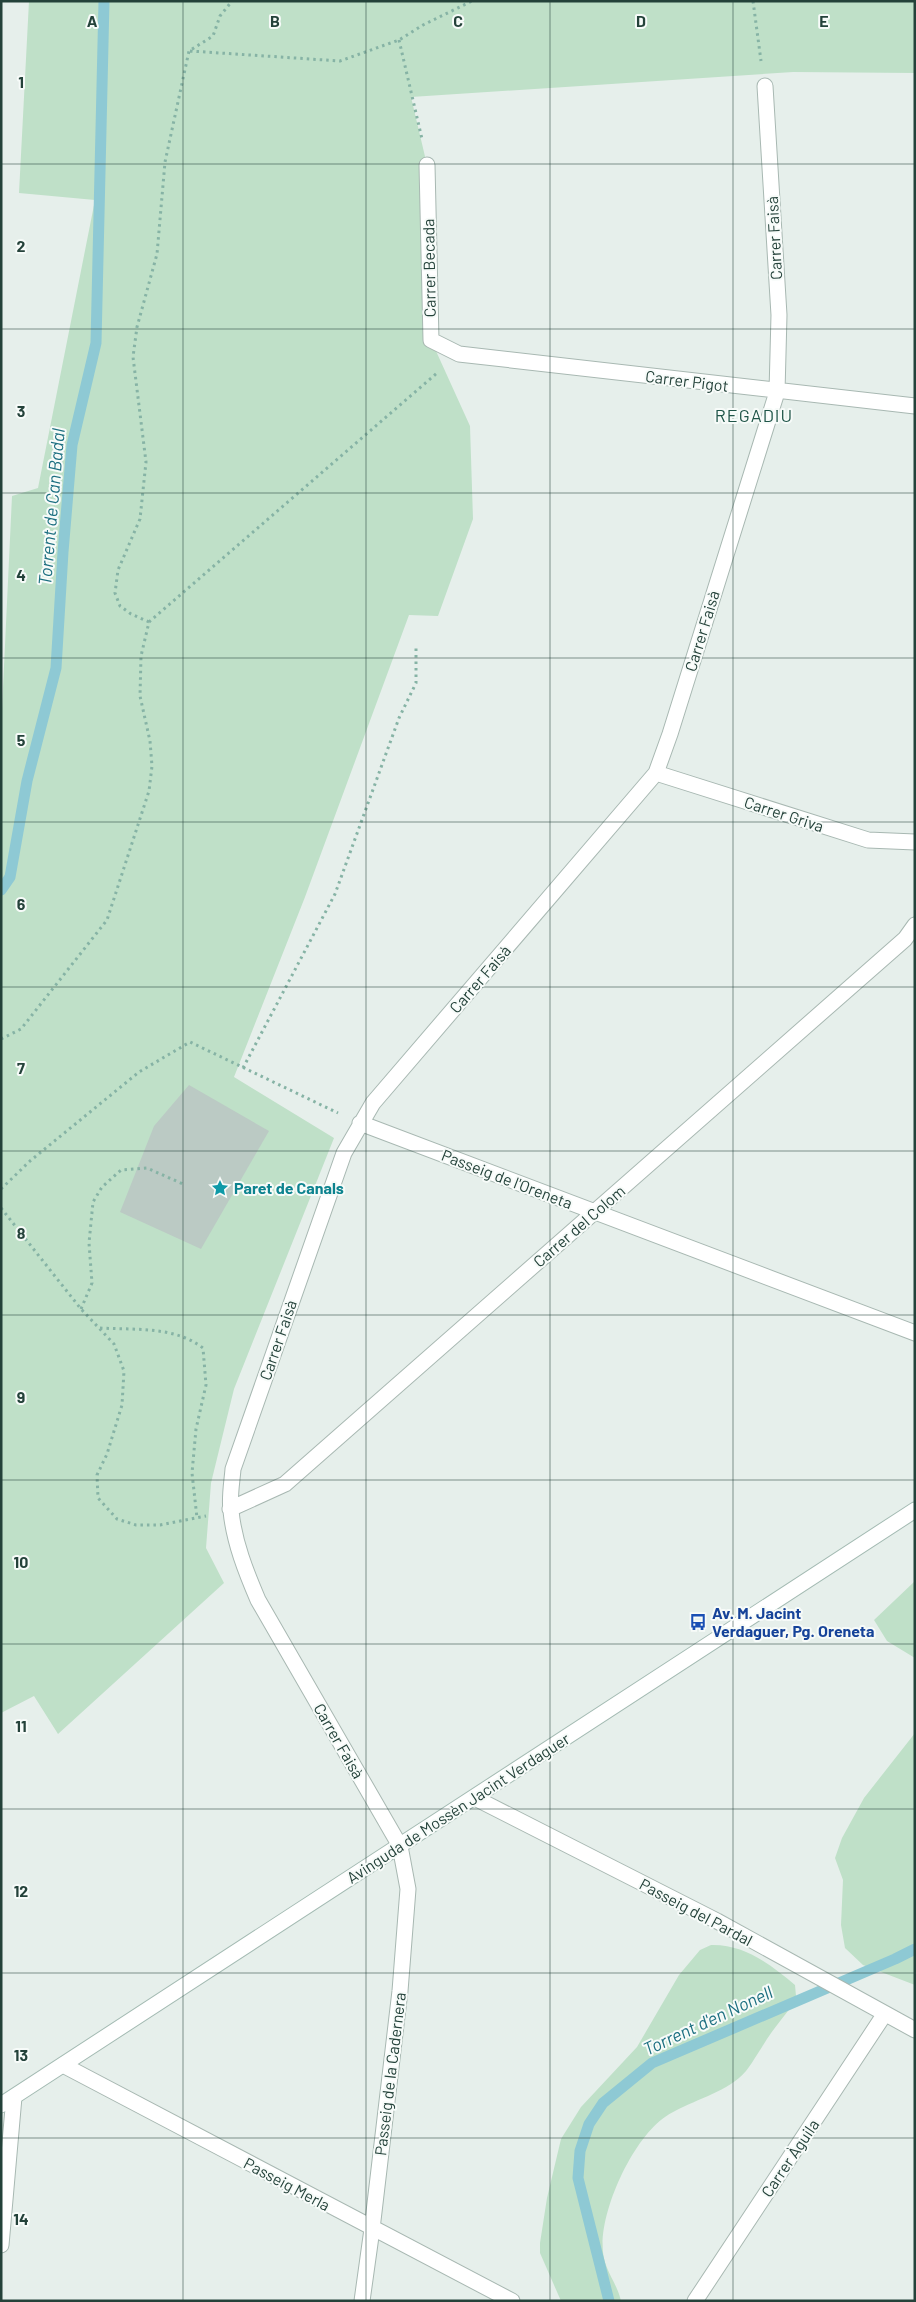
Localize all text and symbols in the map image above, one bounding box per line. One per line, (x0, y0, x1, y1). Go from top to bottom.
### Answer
text: A (87, 11, 98, 30)
text: B (270, 11, 280, 30)
text: C (453, 11, 463, 30)
text: D (636, 11, 646, 30)
text: E (819, 11, 829, 30)
text: 1 (18, 72, 24, 91)
street label: Carrer Faisà (762, 196, 785, 280)
street label: Carrer Becada (418, 218, 439, 318)
text: 2 (17, 236, 26, 255)
street label: Carrer Pigot (644, 366, 730, 395)
text: 3 (17, 401, 25, 420)
district label: REGADIU (715, 404, 793, 426)
water label: Torrent de Can Badal (33, 427, 69, 586)
text: 4 (16, 565, 26, 584)
street label: Carrer Faisà (680, 588, 723, 674)
text: 5 (17, 730, 26, 749)
street label: Carrer Griva (742, 792, 826, 835)
text: 6 (17, 894, 26, 913)
street label: Carrer Faisà (445, 941, 514, 1016)
text: 7 (17, 1058, 25, 1077)
street label: Passeig de l'Oreneta (439, 1145, 575, 1212)
place icon: Paret de Canals (210, 1178, 230, 1198)
place label: Paret de Canals (234, 1178, 344, 1197)
street label: Carrer del Colom (529, 1181, 628, 1271)
text: 8 (17, 1223, 26, 1242)
street label: Carrer Faisà (255, 1297, 300, 1382)
text: 9 (17, 1387, 25, 1406)
text: 10 (14, 1552, 28, 1571)
place label: Av. M. Jacint Verdaguer, Pg. Oreneta (712, 1603, 874, 1640)
bus stop icon: Av. M. Jacint Verdaguer, Pg. Oreneta (688, 1612, 708, 1632)
street label: Carrer Faisà (310, 1700, 369, 1782)
text: 11 (15, 1716, 27, 1735)
street label: Avinguda de Mossèn Jacint Verdaguer (343, 1728, 573, 1887)
street label: Passeig del Pardal (637, 1874, 756, 1949)
text: 12 (14, 1881, 28, 1900)
water label: Torrent d'en Nonell (639, 1980, 776, 2060)
street label: Passeig de la Cadernera (370, 1991, 409, 2157)
text: 13 (14, 2045, 28, 2064)
street label: Carrer Àguila (757, 2115, 822, 2200)
street label: Passeig Merla (241, 2153, 334, 2214)
text: 14 (13, 2209, 29, 2228)

